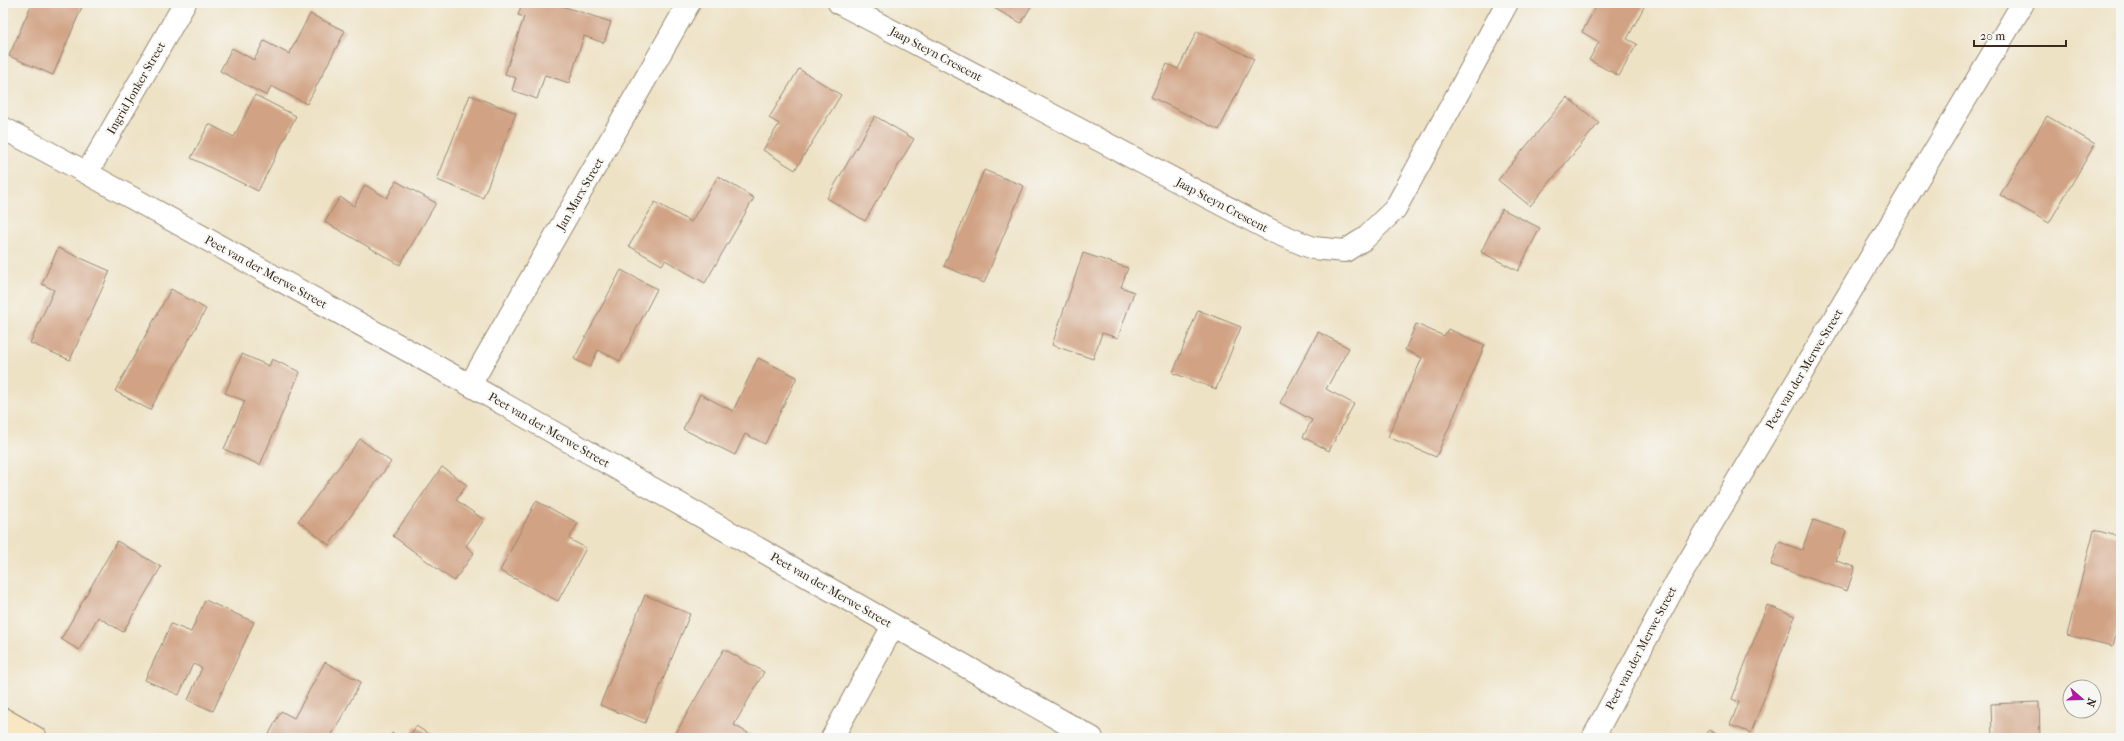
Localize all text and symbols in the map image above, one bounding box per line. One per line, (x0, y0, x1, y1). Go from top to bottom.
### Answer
scale bar (1974, 22, 2066, 48)
street label: Jaap Steyn Crescent (887, 23, 985, 85)
text: 20 m (1980, 29, 2005, 43)
street label: Ingrid Jonker Street (104, 39, 169, 137)
street label: Jan Marx Street (553, 155, 607, 234)
street label: Jaap Steyn Crescent (1173, 174, 1271, 236)
street label: Peet van der Merwe Street (202, 233, 330, 312)
street label: Peet van der Merwe Street (1763, 306, 1846, 432)
street label: Peet van der Merwe Street (486, 390, 613, 471)
street label: Peet van der Merwe Street (768, 550, 895, 631)
street label: Peet van der Merwe Street (1603, 583, 1680, 712)
north arrow (2062, 679, 2102, 719)
text: N (2083, 696, 2098, 709)

